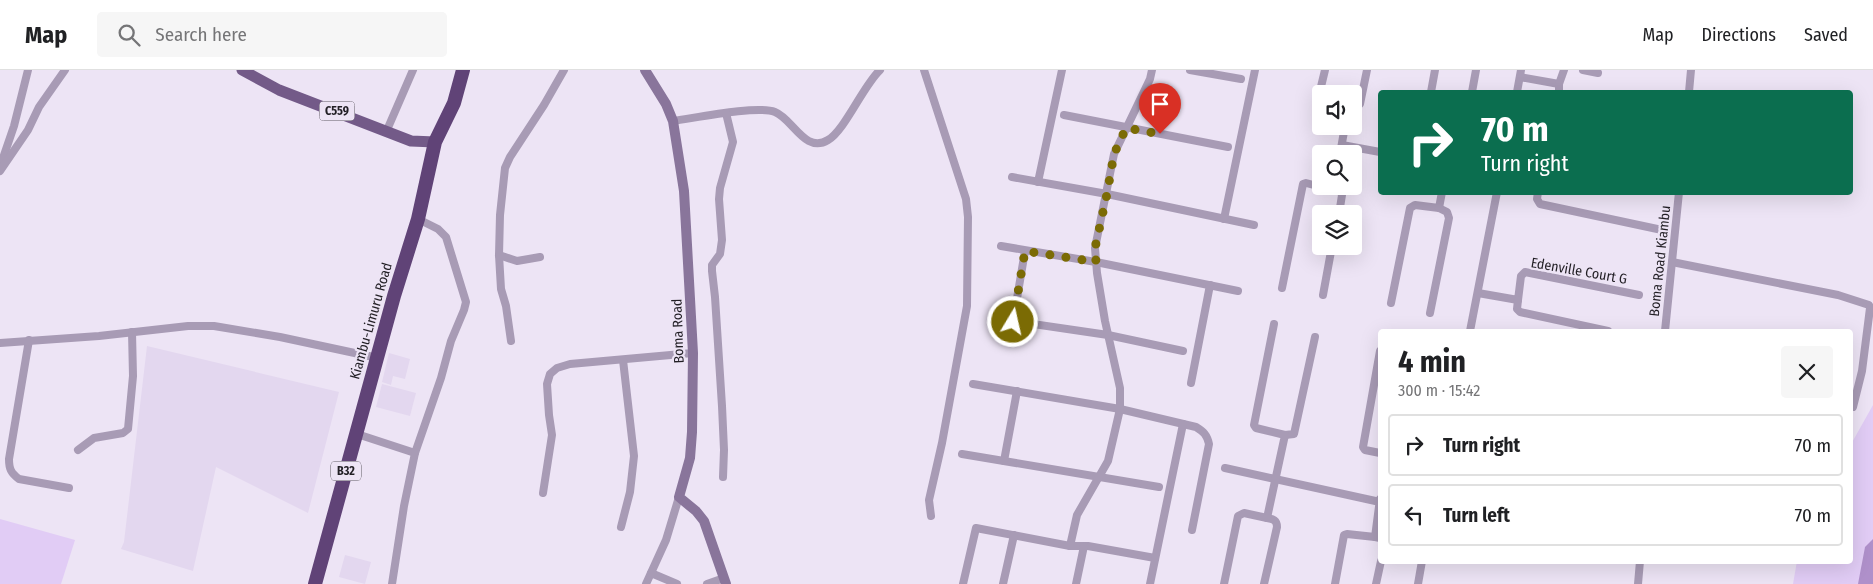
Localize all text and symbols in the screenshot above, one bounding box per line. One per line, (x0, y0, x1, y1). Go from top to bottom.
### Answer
search box (97, 12, 447, 57)
text: Map (25, 21, 67, 49)
icon: search (115, 21, 143, 49)
text: Search here (155, 23, 247, 46)
text: Map (1642, 24, 1674, 46)
text: Directions (1702, 24, 1776, 46)
text: Saved (1804, 24, 1848, 46)
pin (1139, 83, 1181, 134)
map controls (1312, 85, 1362, 255)
button: sound (1312, 85, 1362, 135)
icon: arrive (1146, 90, 1174, 118)
road number: C559 (320, 101, 354, 120)
text: 70 m (1481, 108, 1549, 150)
icon: right (1398, 110, 1463, 175)
button: search (1312, 145, 1362, 195)
text: Turn right (1481, 150, 1569, 177)
button: layers (1312, 205, 1362, 255)
street label: Boma Road Kiambu (1646, 205, 1674, 317)
street label: Edenville Court G (1529, 254, 1629, 288)
street label: Kiambu-Limuru Road (346, 261, 396, 381)
position arrow (986, 295, 1038, 347)
street label: Boma Road (668, 298, 688, 364)
text: 4 min (1398, 344, 1466, 380)
button: close (1781, 346, 1833, 398)
text: 300 m · 15:42 (1398, 381, 1480, 400)
icon: right (1400, 431, 1428, 459)
text: Turn right (1443, 434, 1520, 457)
text: 70 m (1795, 434, 1831, 457)
road number: B32 (331, 462, 361, 481)
icon: left (1400, 501, 1428, 529)
text: Turn left (1443, 504, 1510, 527)
text: 70 m (1795, 504, 1831, 527)

